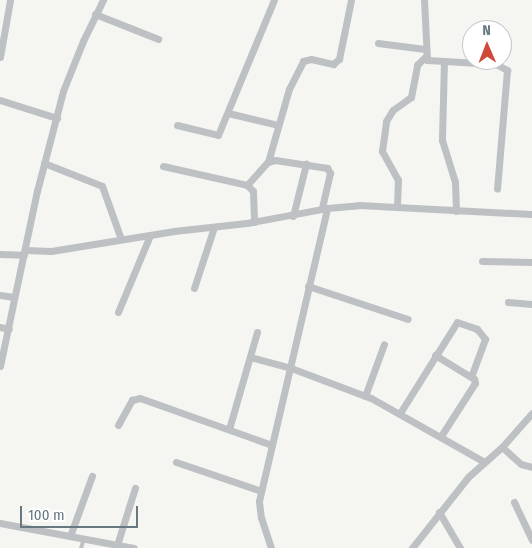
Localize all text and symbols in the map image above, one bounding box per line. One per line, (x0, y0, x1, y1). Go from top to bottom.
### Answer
north arrow (462, 20, 512, 70)
text: N (482, 22, 491, 39)
scale bar (22, 496, 140, 528)
text: 100 m (28, 506, 65, 524)

